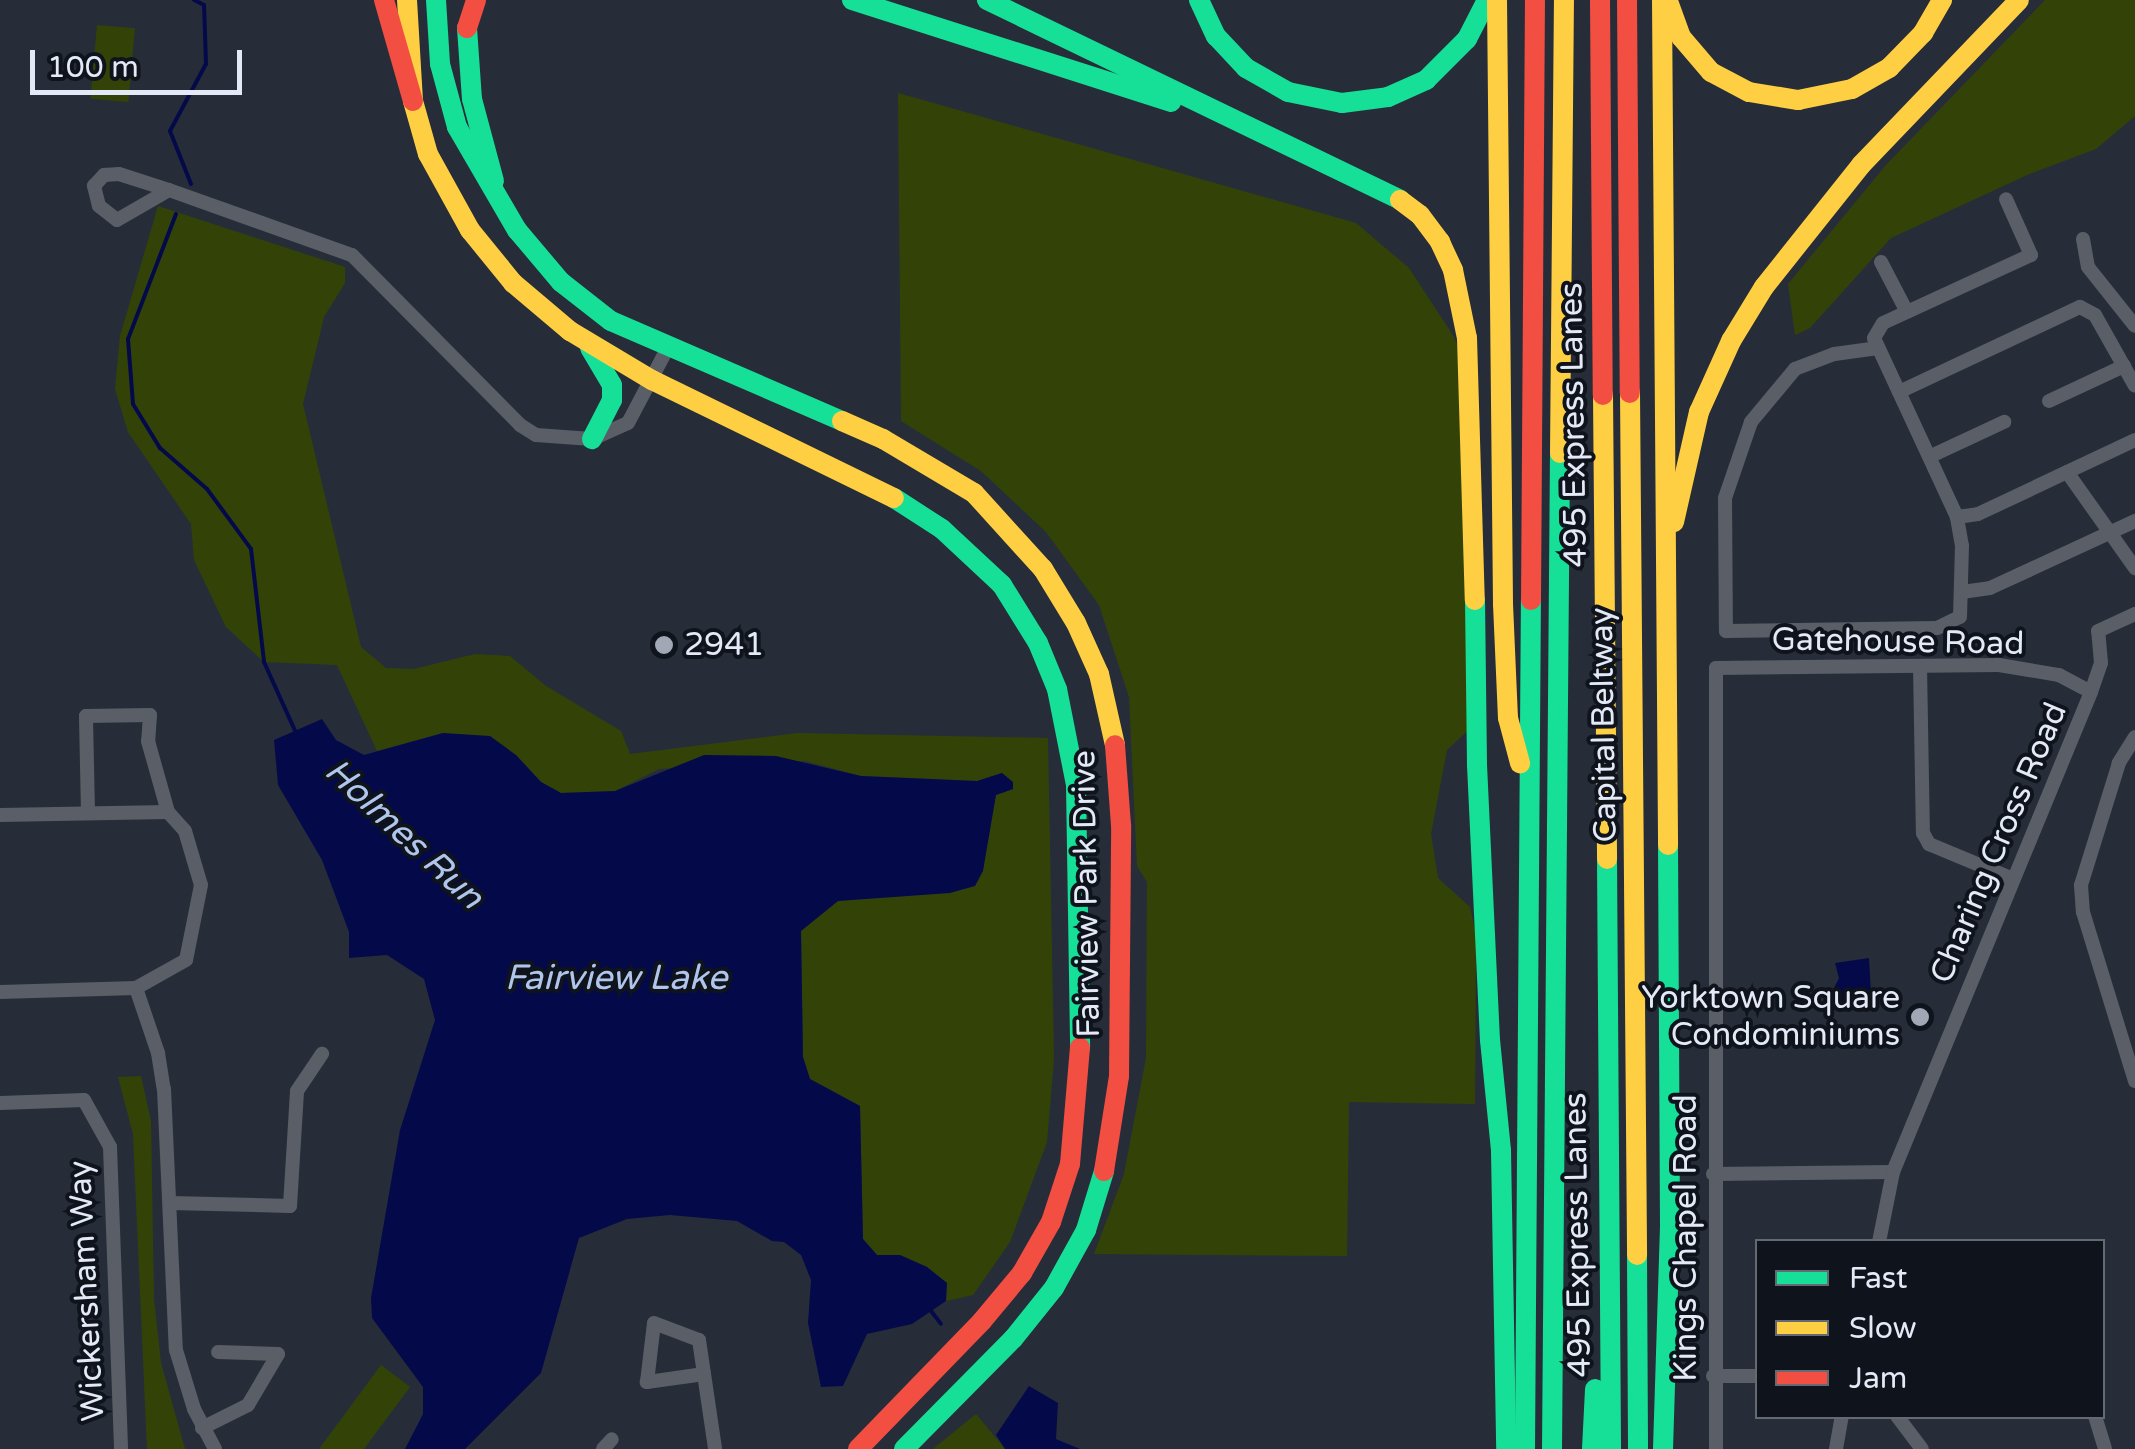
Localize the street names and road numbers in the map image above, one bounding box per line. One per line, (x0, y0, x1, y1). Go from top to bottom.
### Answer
street label: 495 Express Lanes (1552, 282, 1596, 568)
street label: Capital Beltway (1583, 607, 1625, 843)
street label: Gatehouse Road (1771, 621, 2025, 663)
street label: Charing Cross Road (1923, 697, 2075, 989)
street label: Fairview Park Drive (1065, 750, 1109, 1038)
street label: 495 Express Lanes (1556, 1092, 1600, 1378)
street label: Kings Chapel Road (1667, 1094, 1705, 1382)
street label: Wickersham Way (61, 1160, 113, 1422)

